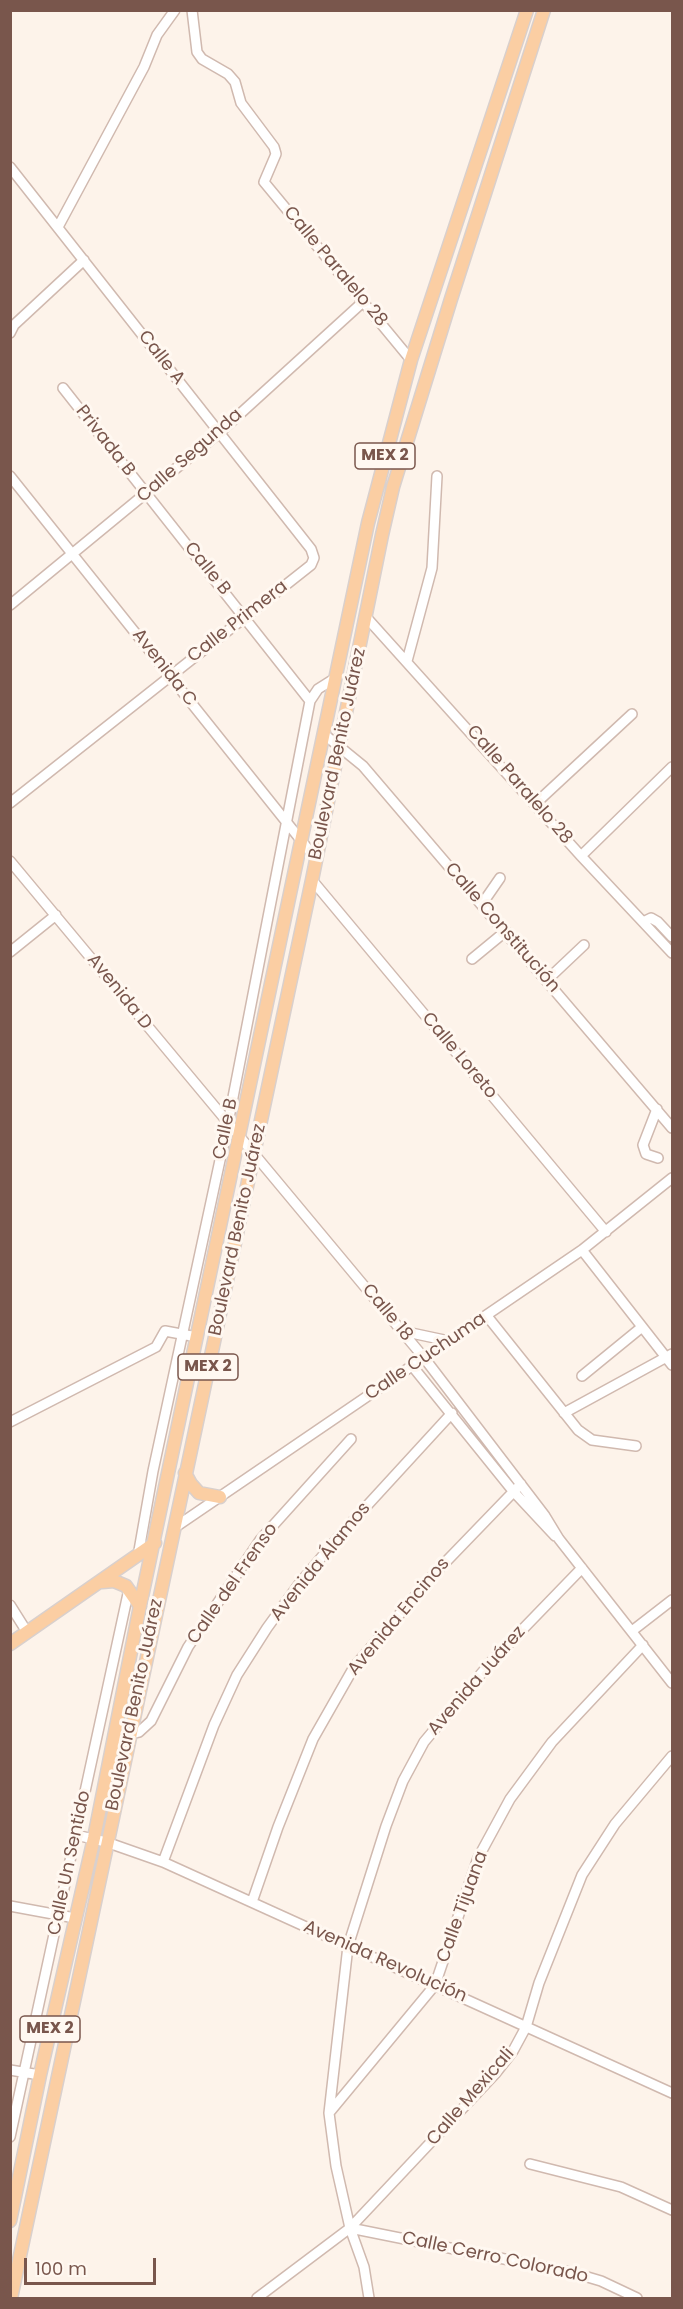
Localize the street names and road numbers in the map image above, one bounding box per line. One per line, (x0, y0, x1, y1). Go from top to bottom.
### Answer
street label: Calle Paralelo 28 (278, 202, 392, 332)
street label: Calle A (133, 327, 189, 389)
street label: Privada B (71, 401, 139, 481)
street label: Calle Segunda (133, 404, 247, 508)
road number: MEX 2 (355, 443, 415, 469)
street label: Calle B (179, 538, 235, 600)
street label: Calle Primera (184, 576, 292, 668)
street label: Avenida C (127, 625, 201, 711)
street label: Boulevard Benito Juárez (305, 646, 371, 862)
street label: Calle Paralelo 28 (462, 721, 576, 849)
street label: Calle Constitución (440, 859, 564, 997)
street label: Avenida D (82, 950, 156, 1034)
street label: Calle Loreto (417, 1008, 501, 1104)
street label: Calle B (209, 1096, 243, 1162)
street label: Boulevard Benito Juárez (205, 1122, 271, 1338)
street label: Calle 18 (357, 1280, 417, 1346)
street label: Calle Cuchuma (362, 1309, 490, 1405)
road number: MEX 2 (178, 1354, 238, 1380)
street label: Avenida Álamos (266, 1498, 376, 1626)
street label: Calle del Frenso (183, 1519, 283, 1649)
street label: Avenida Encinos (343, 1554, 455, 1680)
street label: Boulevard Benito Juárez (102, 1597, 168, 1813)
street label: Avenida Juárez (424, 1622, 530, 1740)
street label: Calle Un Sentido (44, 1789, 96, 1937)
street label: Calle Tijuana (433, 1848, 493, 1966)
street label: Avenida Revolución (300, 1916, 470, 2008)
road number: MEX 2 (20, 2016, 80, 2042)
street label: Calle Mexicali (423, 2044, 519, 2150)
street label: Calle Cerro Colorado (400, 2228, 590, 2288)

